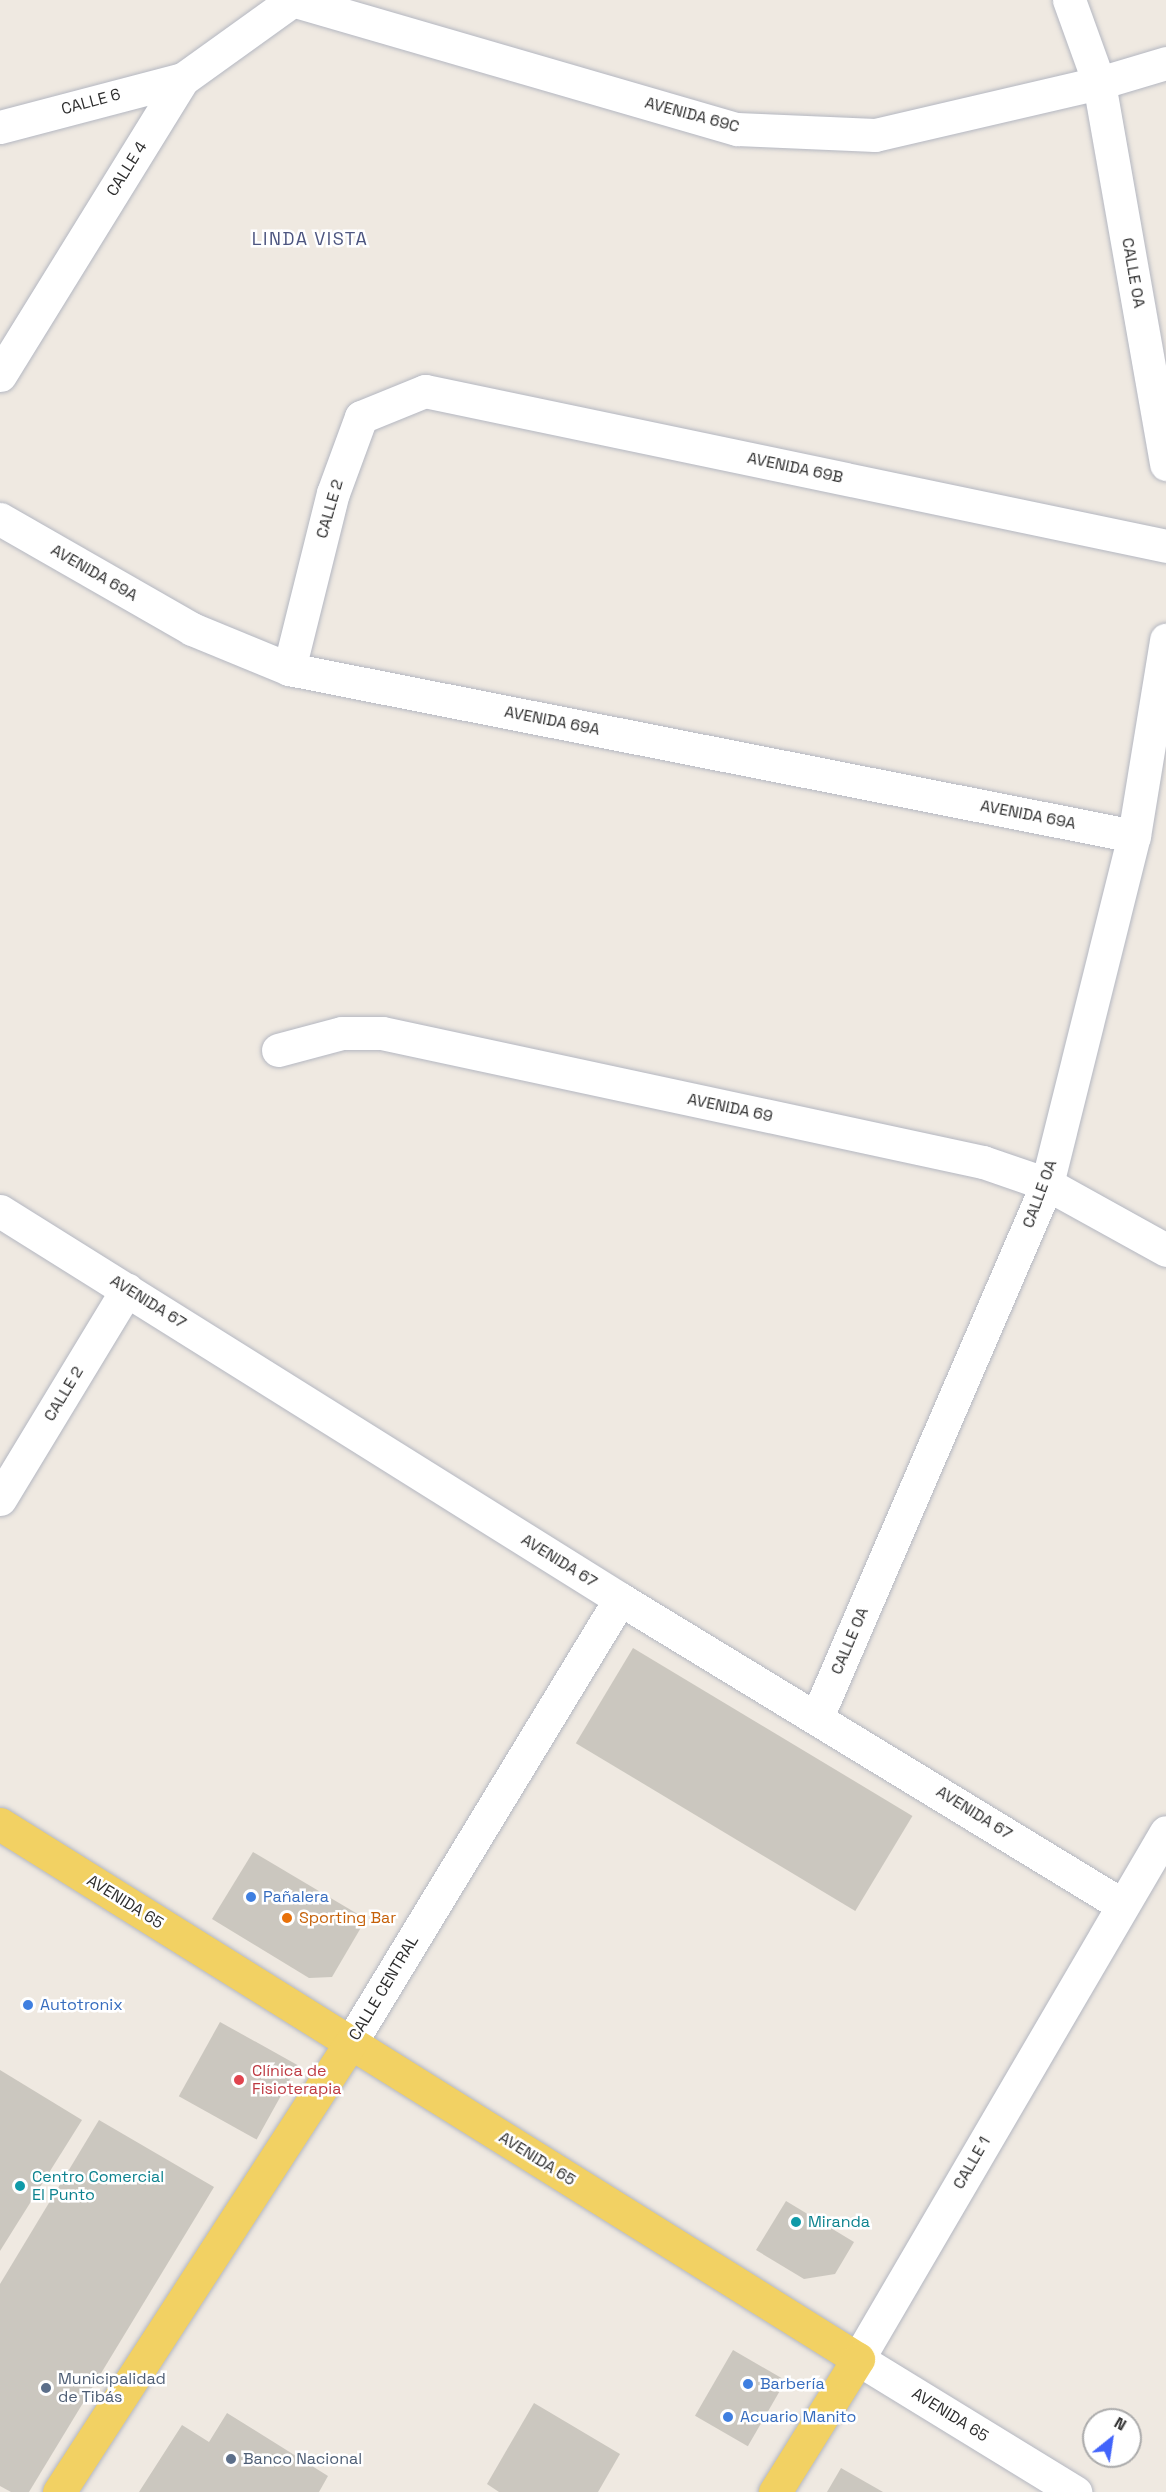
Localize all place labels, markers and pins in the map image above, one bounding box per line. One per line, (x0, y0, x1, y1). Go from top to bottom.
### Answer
place label: Pañalera (263, 1887, 329, 1907)
marker: Pañalera (244, 1890, 258, 1904)
place label: Sporting Bar (299, 1908, 396, 1928)
marker: Sporting Bar (280, 1911, 294, 1925)
place label: Autotronix (40, 1995, 123, 2015)
marker: Autotronix (21, 1998, 35, 2012)
place label: Clínica de Fisioterapia (252, 2061, 341, 2099)
marker: Clínica de Fisioterapia (230, 2071, 248, 2089)
place label: Centro Comercial El Punto (32, 2167, 164, 2205)
marker: Centro Comercial El Punto (13, 2179, 27, 2193)
place label: Miranda (808, 2212, 870, 2232)
marker: Miranda (789, 2215, 803, 2229)
place label: Municipalidad de Tibás (58, 2369, 166, 2407)
place label: Barbería (760, 2374, 825, 2394)
marker: Barbería (741, 2377, 755, 2391)
marker: Municipalidad de Tibás (39, 2381, 53, 2395)
place label: Acuario Manito (740, 2407, 856, 2427)
marker: Acuario Manito (721, 2410, 735, 2424)
place label: Banco Nacional (243, 2449, 362, 2469)
marker: Banco Nacional (224, 2452, 238, 2466)

